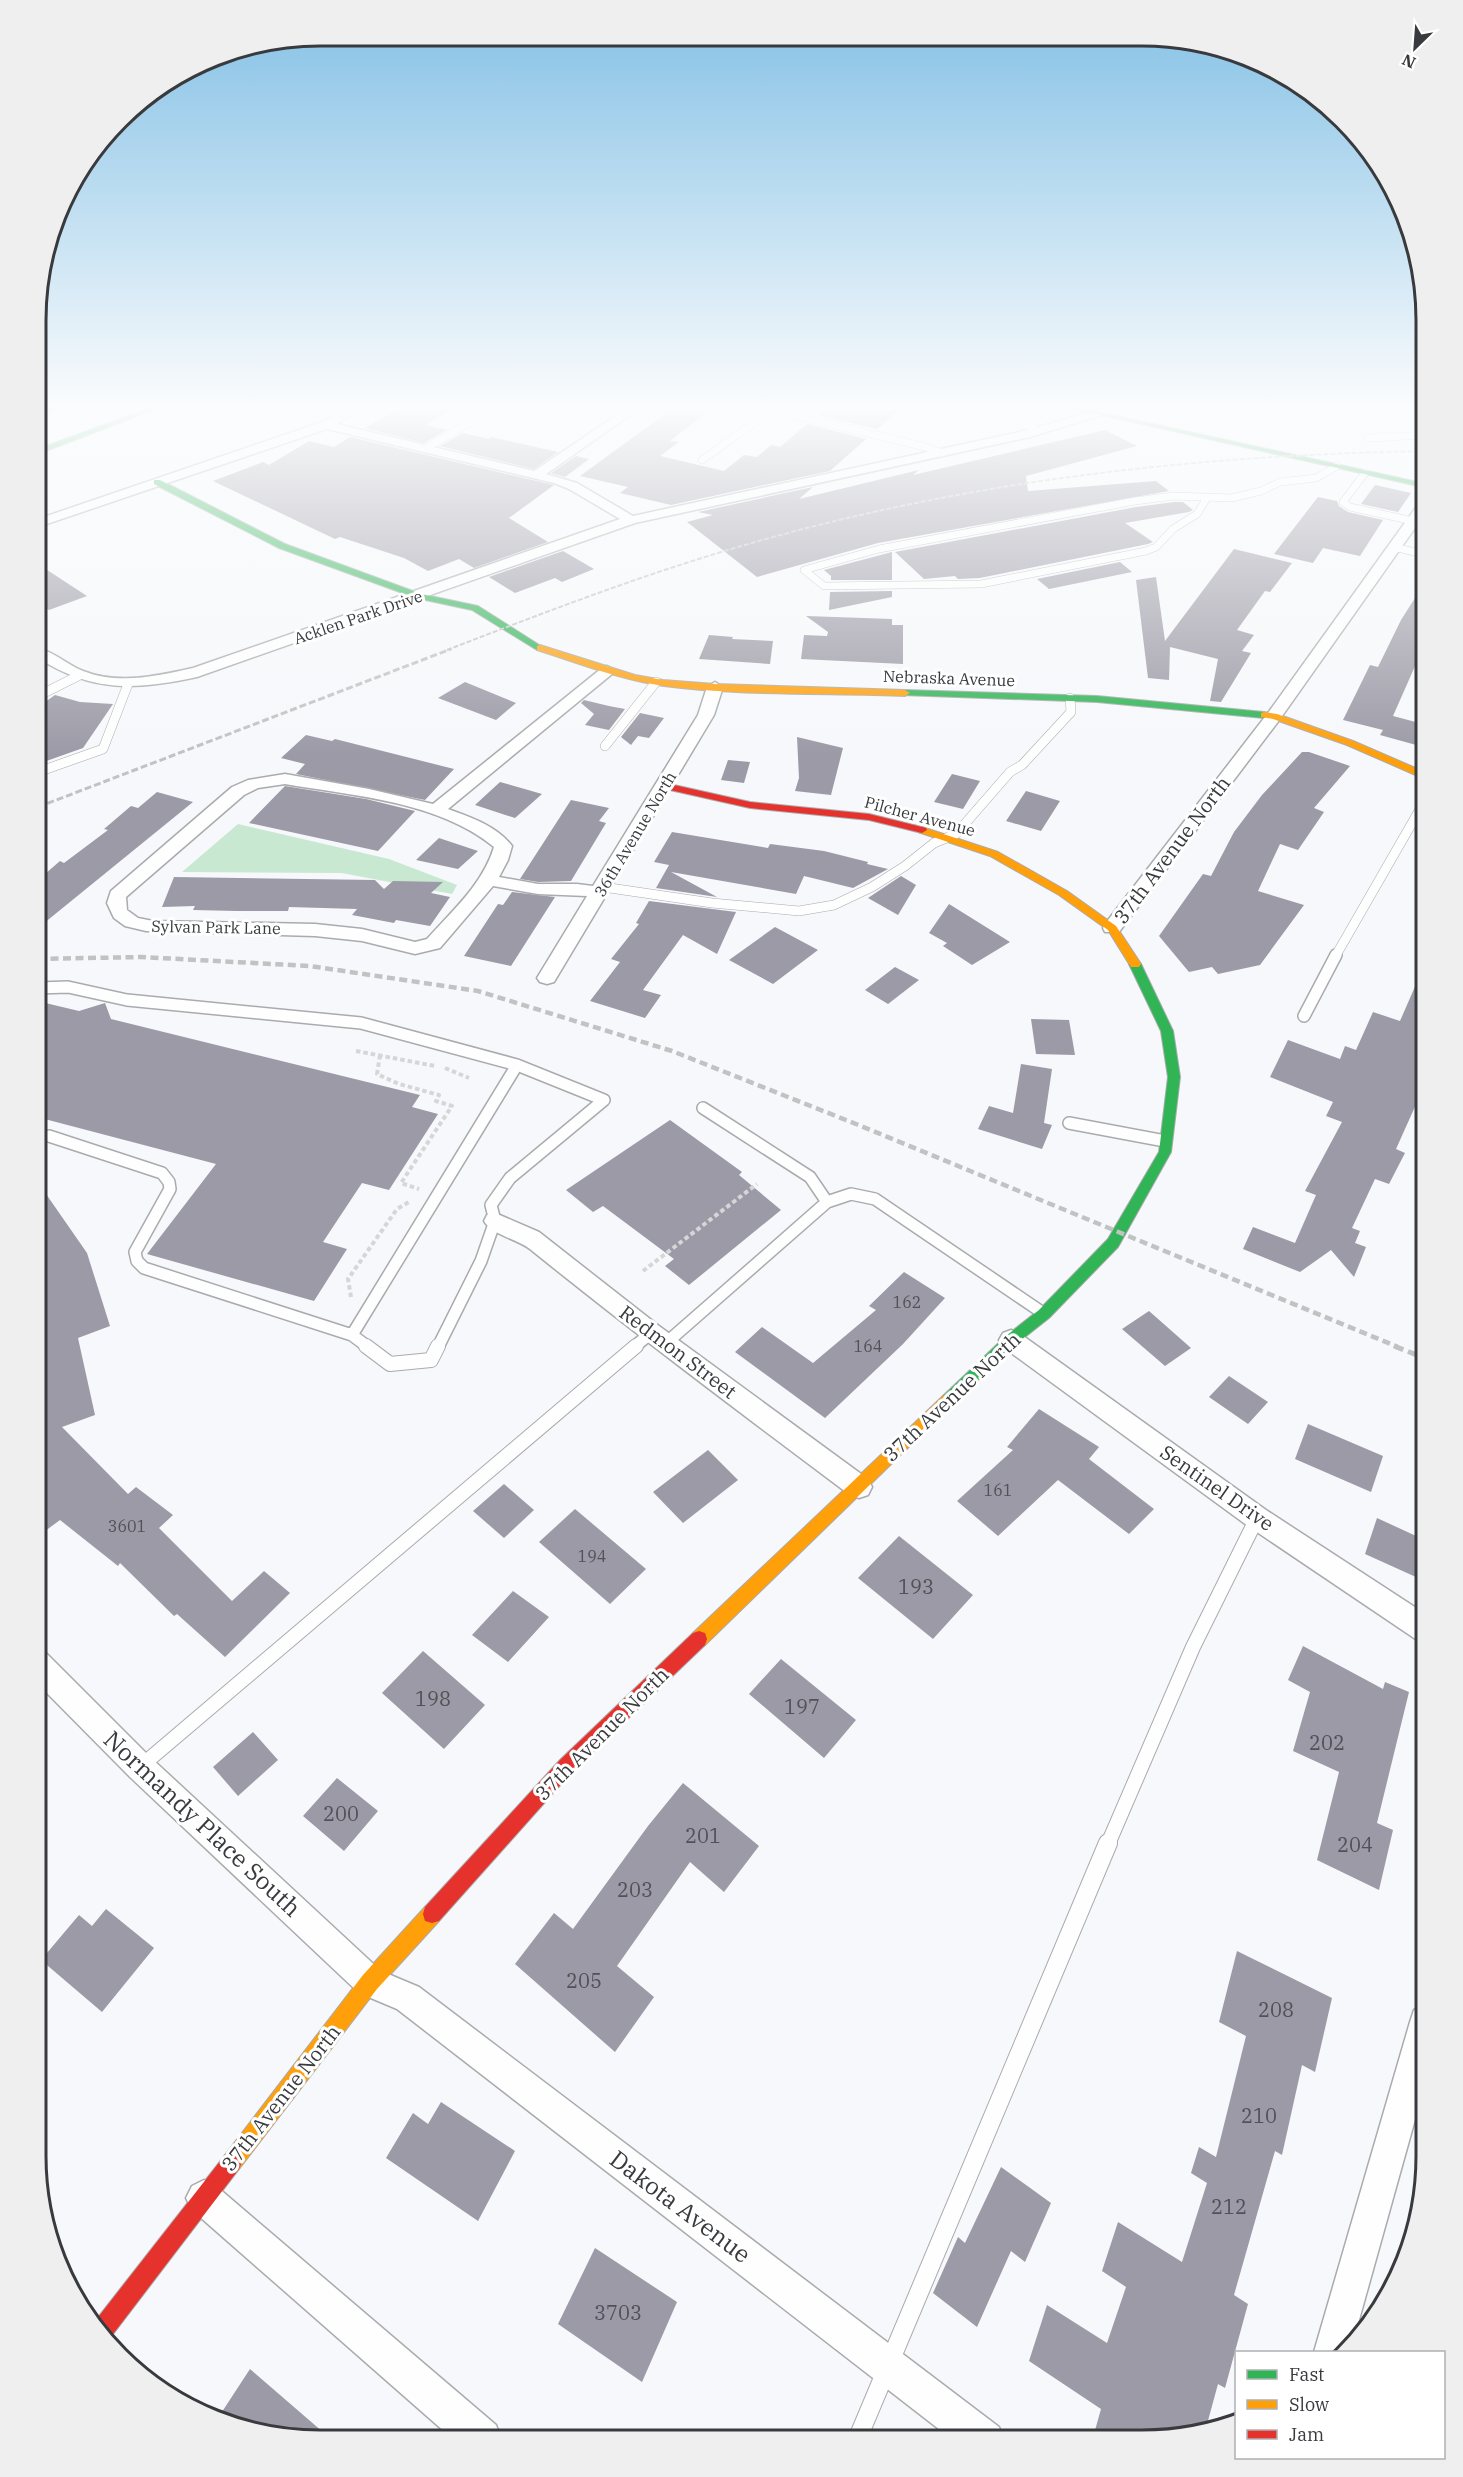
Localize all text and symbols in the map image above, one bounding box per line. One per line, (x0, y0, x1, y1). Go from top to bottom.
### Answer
north arrow (1385, 18, 1445, 78)
text: N (1399, 50, 1419, 73)
street label: Acklen Park Drive (291, 586, 425, 648)
street label: Nebraska Avenue (883, 666, 1015, 690)
street label: 36th Avenue North (590, 768, 680, 900)
street label: 37th Avenue North (1107, 770, 1236, 929)
street label: Pilcher Avenue (862, 792, 978, 840)
street label: Sylvan Park Lane (151, 916, 281, 938)
house number: 162 (893, 1292, 921, 1312)
street label: Redmon Street (614, 1299, 742, 1405)
street label: 37th Avenue North (877, 1326, 1026, 1467)
house number: 164 (854, 1336, 882, 1356)
street label: Sentinel Drive (1155, 1438, 1280, 1537)
house number: 161 (984, 1480, 1012, 1500)
house number: 3601 (108, 1516, 146, 1536)
house number: 194 (578, 1546, 606, 1566)
house number: 193 (898, 1573, 934, 1600)
street label: 37th Avenue North (529, 1661, 674, 1806)
house number: 198 (415, 1685, 451, 1712)
house number: 197 (784, 1693, 820, 1720)
street label: Normandy Place South (97, 1723, 308, 1923)
house number: 202 (1309, 1729, 1345, 1756)
house number: 200 (323, 1800, 359, 1827)
house number: 201 (685, 1822, 721, 1849)
house number: 204 (1337, 1831, 1373, 1858)
house number: 203 (617, 1876, 653, 1903)
house number: 205 (566, 1967, 602, 1994)
house number: 208 (1258, 1996, 1294, 2023)
street label: 37th Avenue North (215, 2019, 346, 2176)
house number: 210 (1241, 2102, 1277, 2129)
street label: Dakota Avenue (604, 2143, 758, 2270)
house number: 212 (1211, 2193, 1247, 2220)
house number: 3703 (594, 2299, 642, 2326)
legend (1235, 2351, 1445, 2459)
text: Fast (1289, 2363, 1324, 2386)
text: Slow (1289, 2393, 1329, 2416)
text: Jam (1289, 2423, 1324, 2446)

